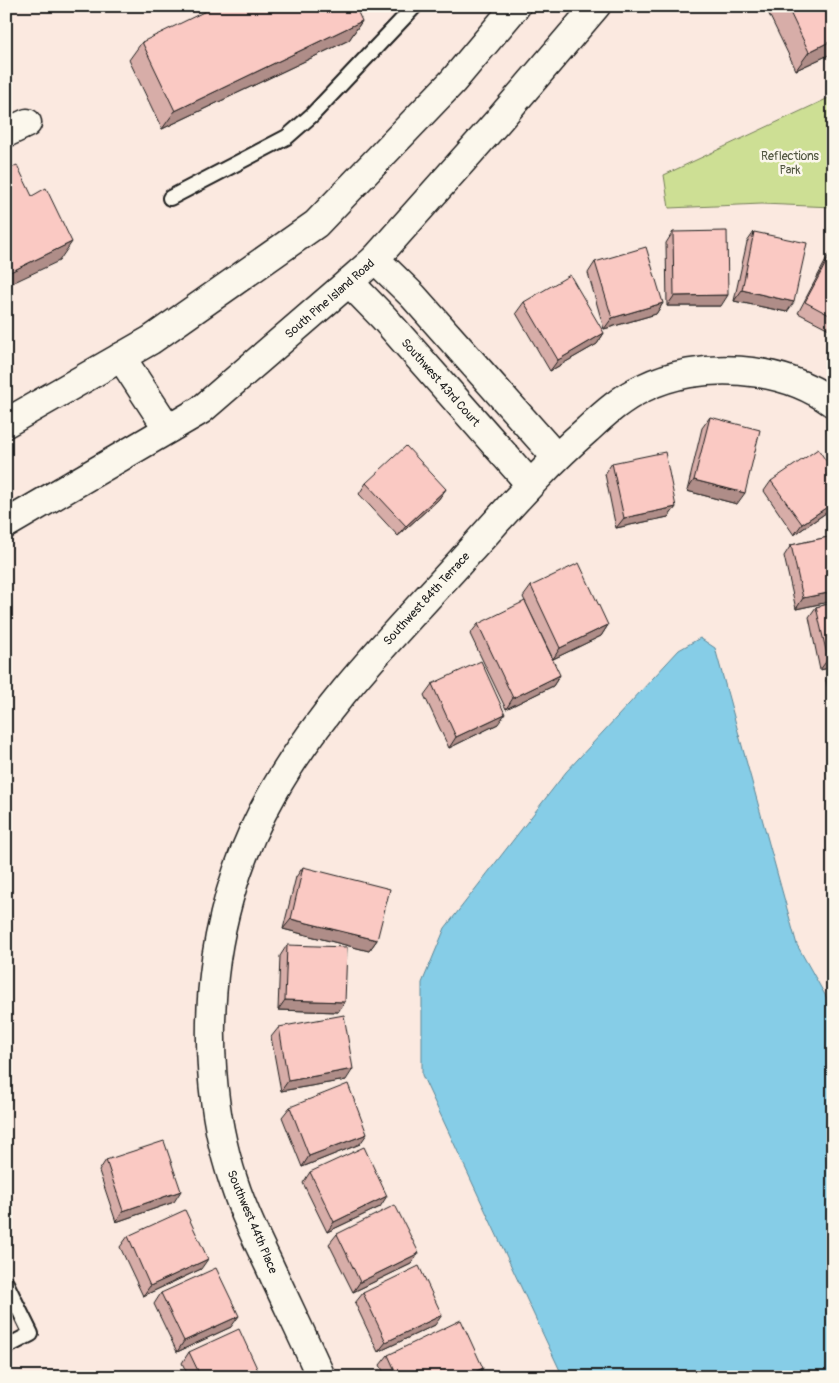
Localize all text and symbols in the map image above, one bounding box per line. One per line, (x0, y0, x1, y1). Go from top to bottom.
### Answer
park label: Reflections Park (761, 149, 820, 178)
street label: South Pine Island Road (282, 256, 377, 342)
street label: Southwest 43rd Court (398, 335, 483, 430)
street label: Southwest 84th Terrace (380, 549, 473, 648)
street label: Southwest 44th Place (223, 1168, 281, 1276)

